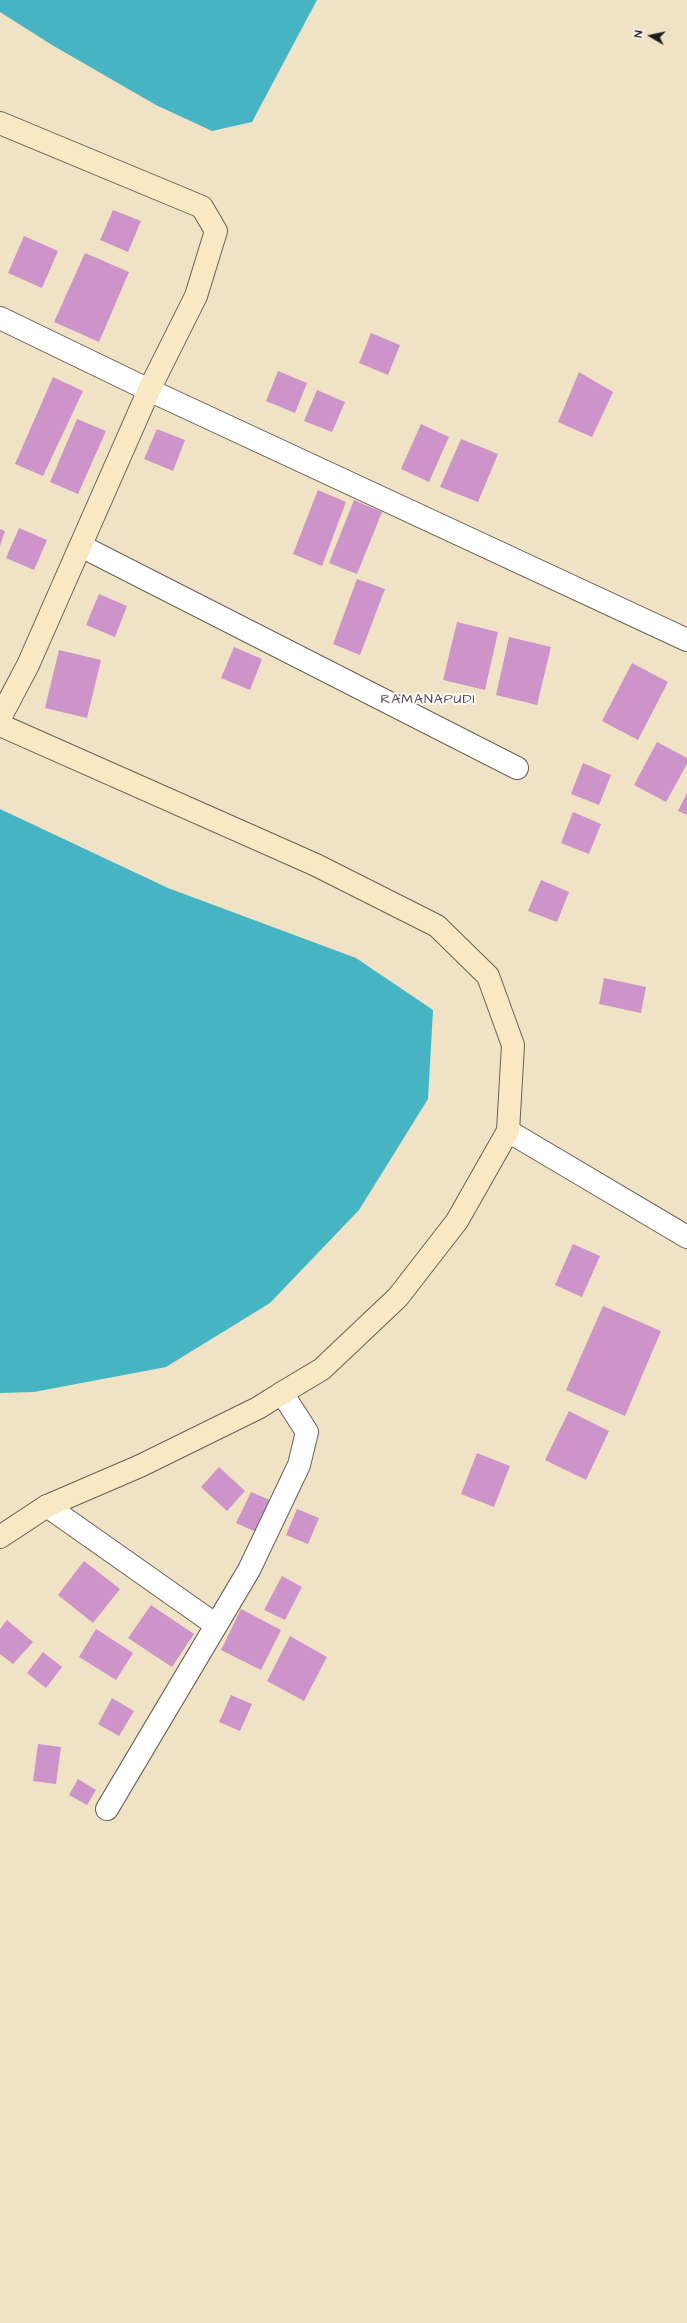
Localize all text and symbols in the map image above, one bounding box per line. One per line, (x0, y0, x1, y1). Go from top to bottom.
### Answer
north arrow (631, 16, 671, 56)
text: N (631, 29, 647, 39)
district label: RAMANAPUDI (380, 692, 476, 708)

